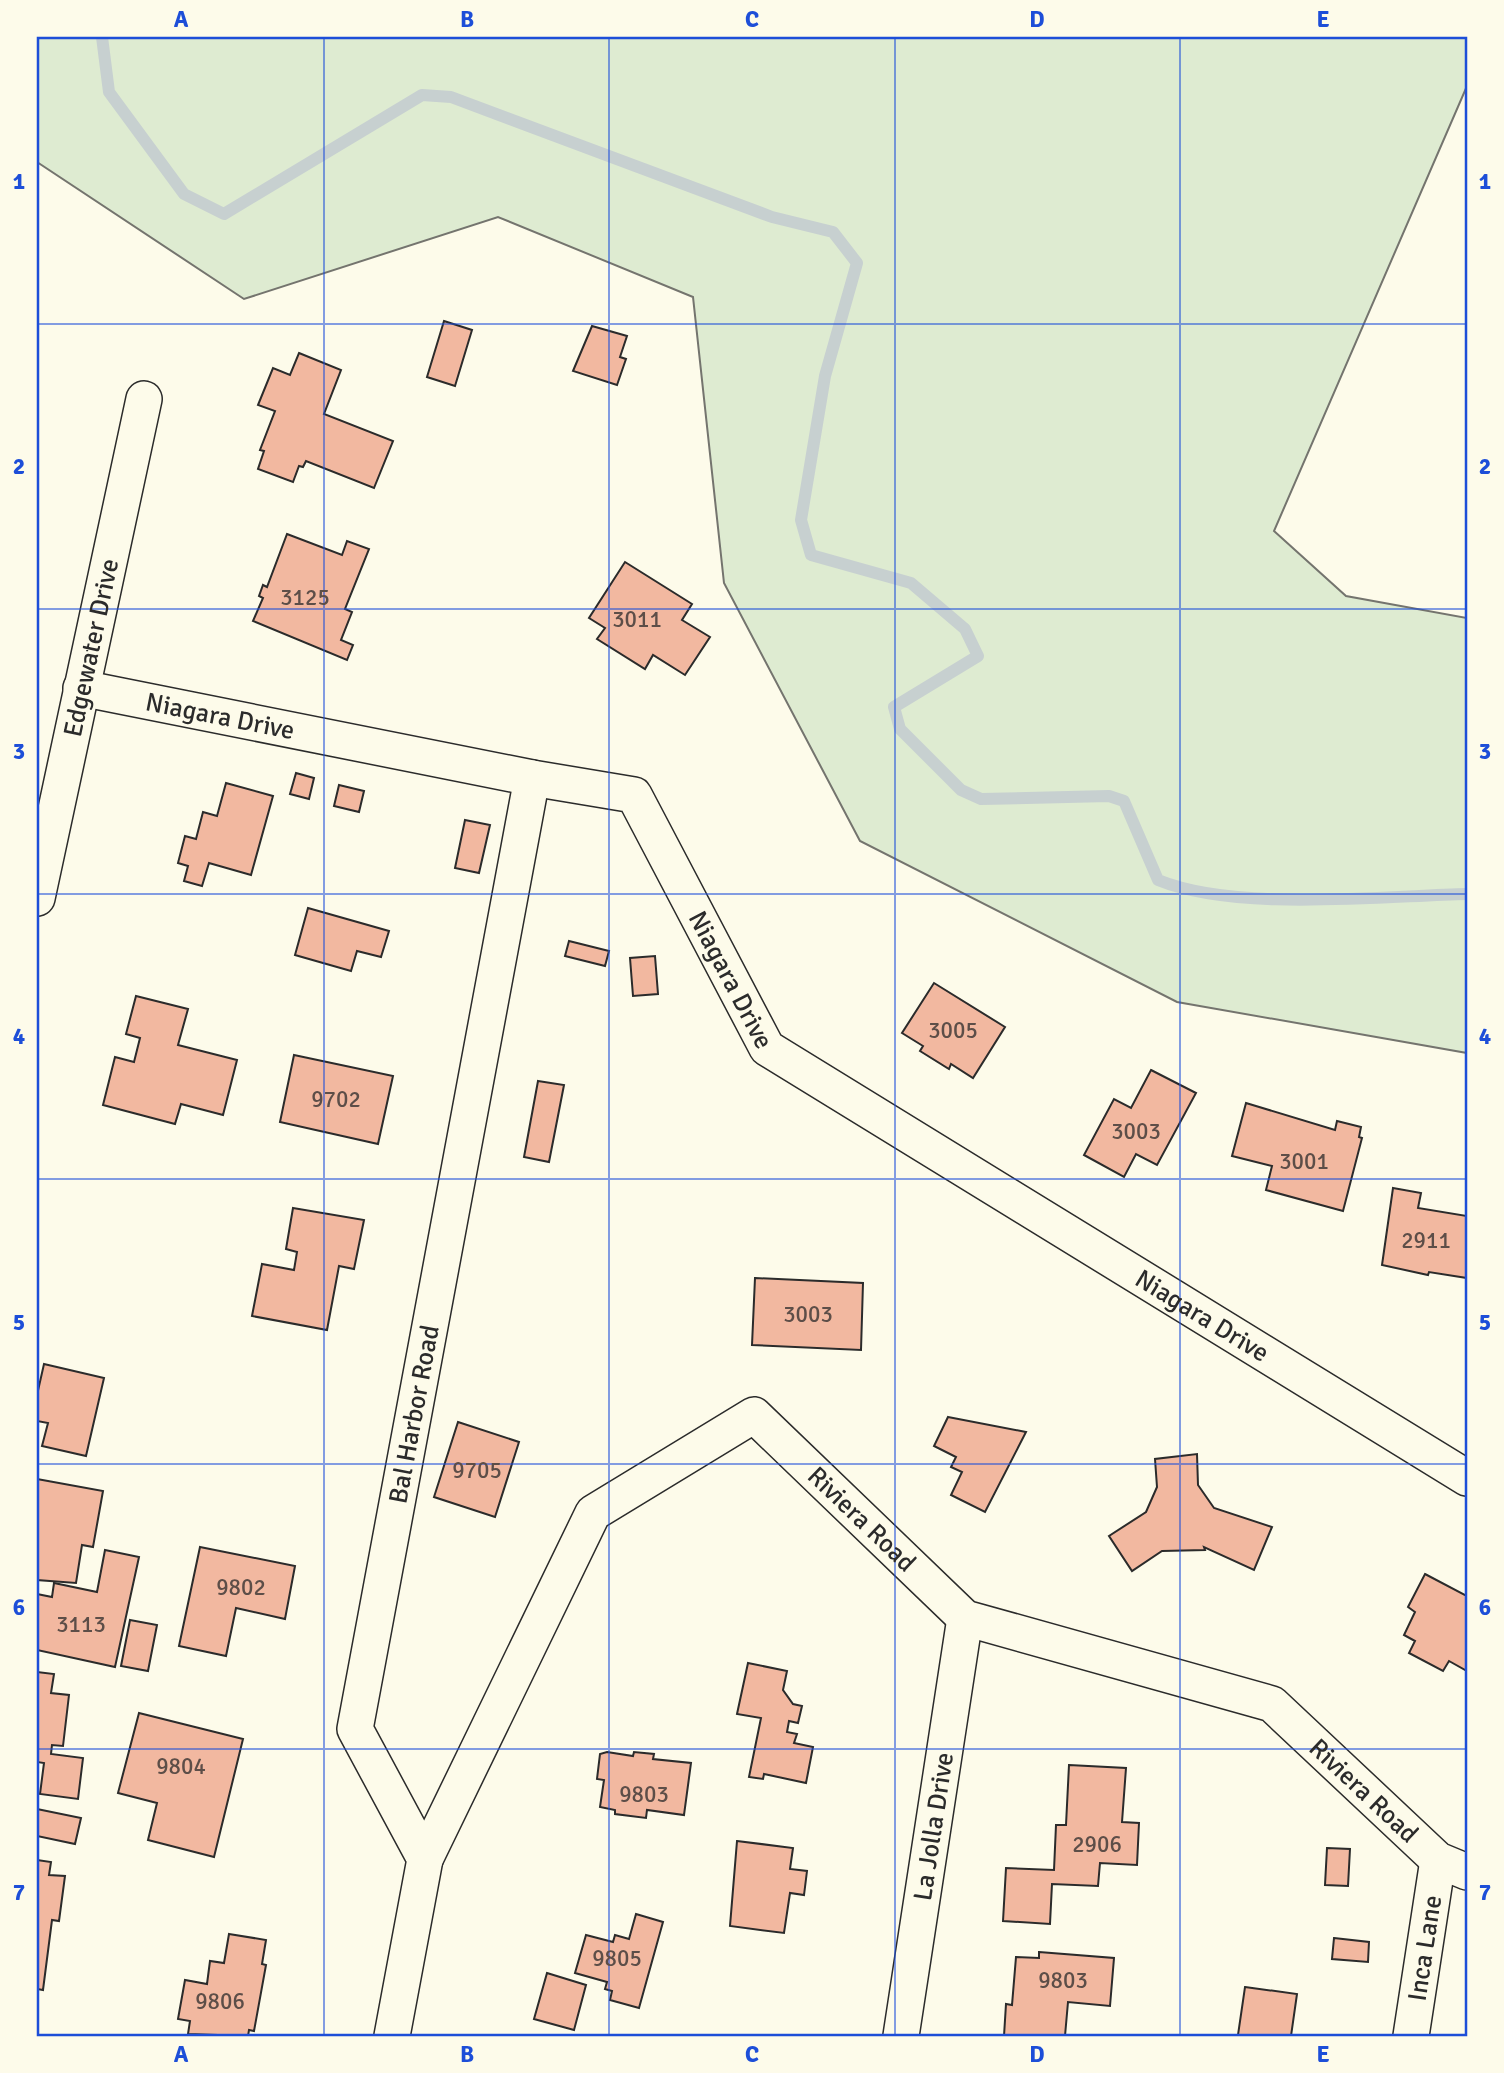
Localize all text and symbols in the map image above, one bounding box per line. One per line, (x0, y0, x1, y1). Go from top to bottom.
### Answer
text: A (174, 5, 189, 34)
text: B (460, 5, 474, 34)
text: C (745, 5, 759, 34)
text: D (1029, 5, 1045, 34)
text: E (1316, 5, 1330, 34)
text: 1 (13, 167, 25, 196)
text: 1 (1479, 167, 1491, 196)
text: 2 (13, 452, 25, 481)
text: 2 (1479, 452, 1491, 481)
street label: Edgewater Drive (57, 556, 126, 740)
house number: 3125 (280, 583, 330, 612)
house number: 3011 (612, 605, 662, 634)
street label: Niagara Drive (143, 686, 297, 747)
text: 3 (13, 737, 25, 766)
text: 3 (1479, 737, 1491, 766)
street label: Niagara Drive (681, 906, 780, 1055)
house number: 3005 (928, 1016, 978, 1045)
text: 4 (13, 1022, 25, 1051)
text: 4 (1479, 1022, 1491, 1051)
house number: 9702 (311, 1085, 361, 1114)
house number: 3003 (1111, 1117, 1161, 1146)
house number: 3001 (1279, 1147, 1329, 1176)
house number: 2911 (1401, 1226, 1451, 1255)
street label: Niagara Drive (1129, 1263, 1275, 1369)
house number: 3003 (783, 1300, 833, 1329)
text: 5 (13, 1308, 25, 1337)
text: 5 (1479, 1308, 1491, 1337)
street label: Bal Harbor Road (382, 1322, 447, 1506)
house number: 9705 (452, 1456, 502, 1485)
street label: Riviera Road (801, 1460, 922, 1579)
house number: 9802 (216, 1573, 266, 1602)
text: 6 (13, 1593, 25, 1622)
text: 6 (1479, 1593, 1491, 1622)
house number: 3113 (56, 1610, 106, 1639)
street label: Riviera Road (1302, 1732, 1425, 1850)
street label: La Jolla Drive (907, 1750, 961, 1903)
house number: 9804 (156, 1752, 206, 1781)
house number: 9803 (619, 1780, 669, 1809)
house number: 2906 (1072, 1830, 1122, 1859)
text: 7 (13, 1878, 25, 1907)
text: 7 (1479, 1878, 1491, 1907)
street label: Inca Lane (1402, 1893, 1449, 2003)
house number: 9805 (592, 1944, 642, 1973)
house number: 9803 (1038, 1966, 1088, 1995)
house number: 9806 (195, 1987, 245, 2016)
text: A (174, 2040, 189, 2069)
text: B (460, 2040, 474, 2069)
text: C (745, 2040, 759, 2069)
text: D (1029, 2040, 1045, 2069)
text: E (1316, 2040, 1330, 2069)

